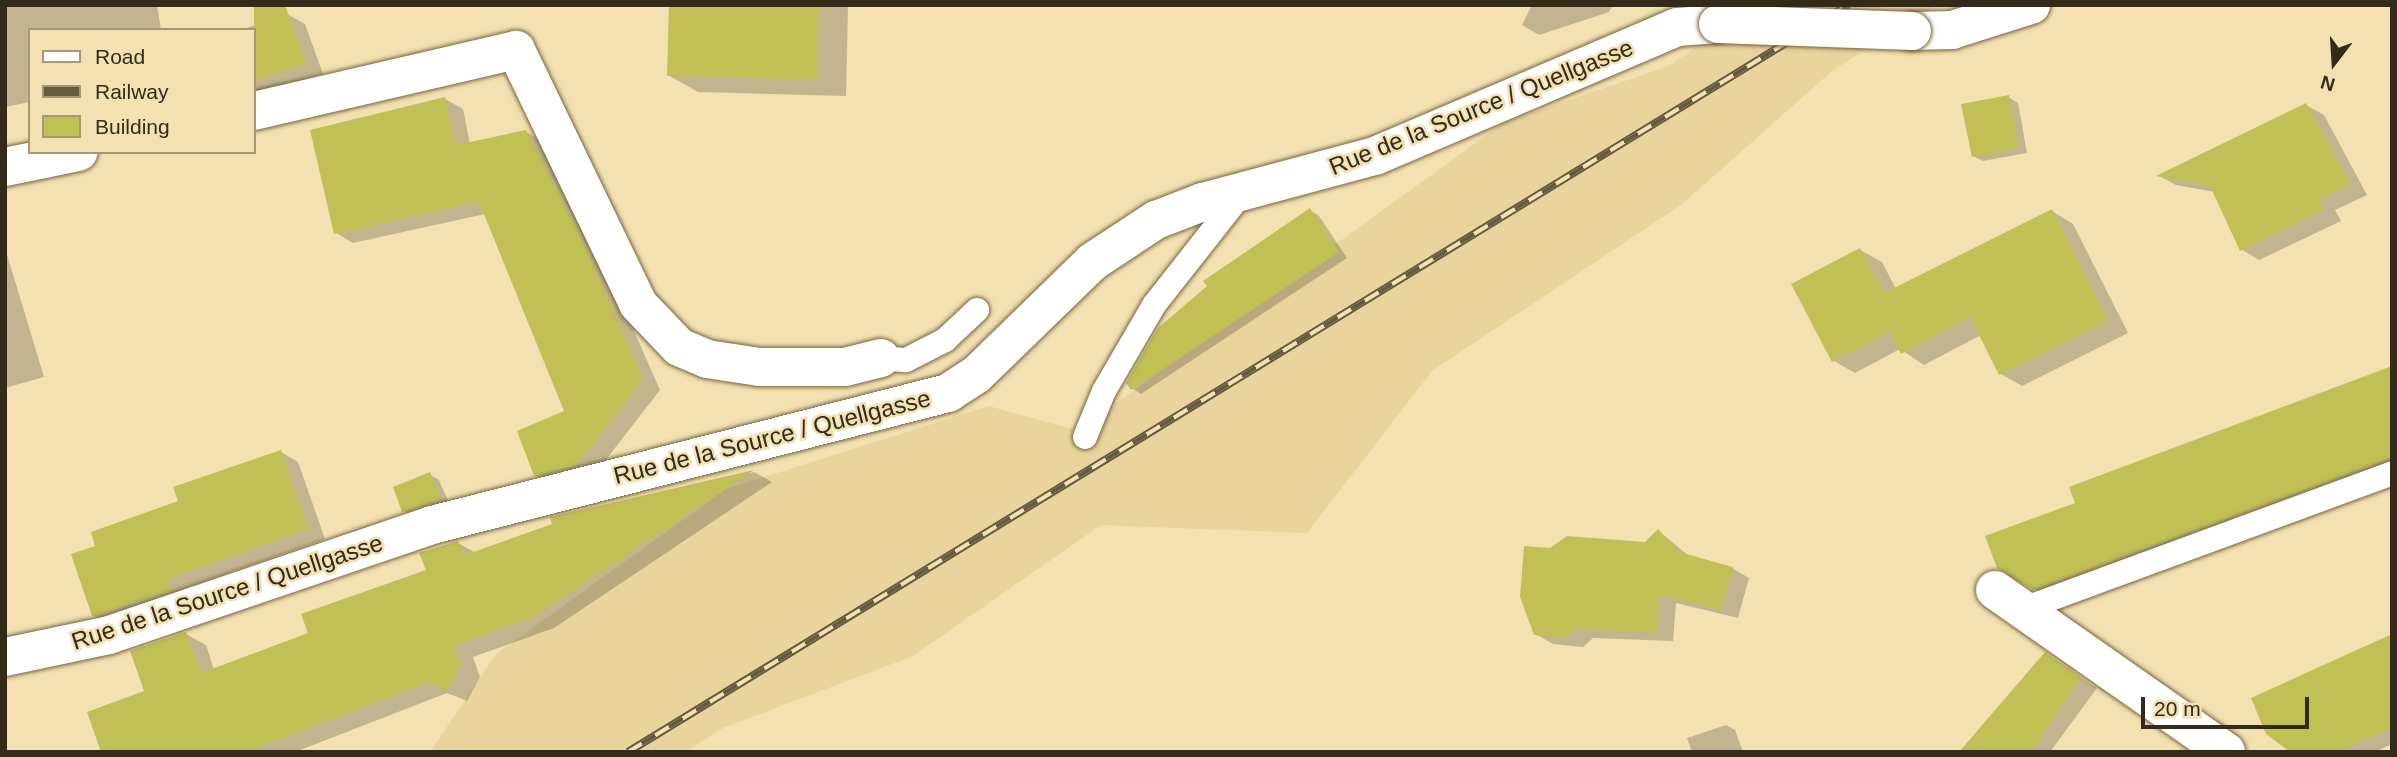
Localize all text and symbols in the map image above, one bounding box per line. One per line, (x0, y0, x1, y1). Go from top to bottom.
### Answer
legend (28, 28, 256, 154)
north arrow (2299, 28, 2369, 98)
street label: Rue de la Source / Quellgasse (1325, 33, 1637, 181)
text: Road (95, 45, 145, 68)
text: N (2318, 72, 2337, 96)
text: Railway (95, 80, 169, 103)
text: Building (95, 115, 170, 138)
street label: Rue de la Source / Quellgasse (611, 384, 933, 490)
street label: Rue de la Source / Quellgasse (68, 528, 386, 656)
scale bar (2145, 684, 2313, 728)
text: 20 m (2154, 697, 2201, 720)

